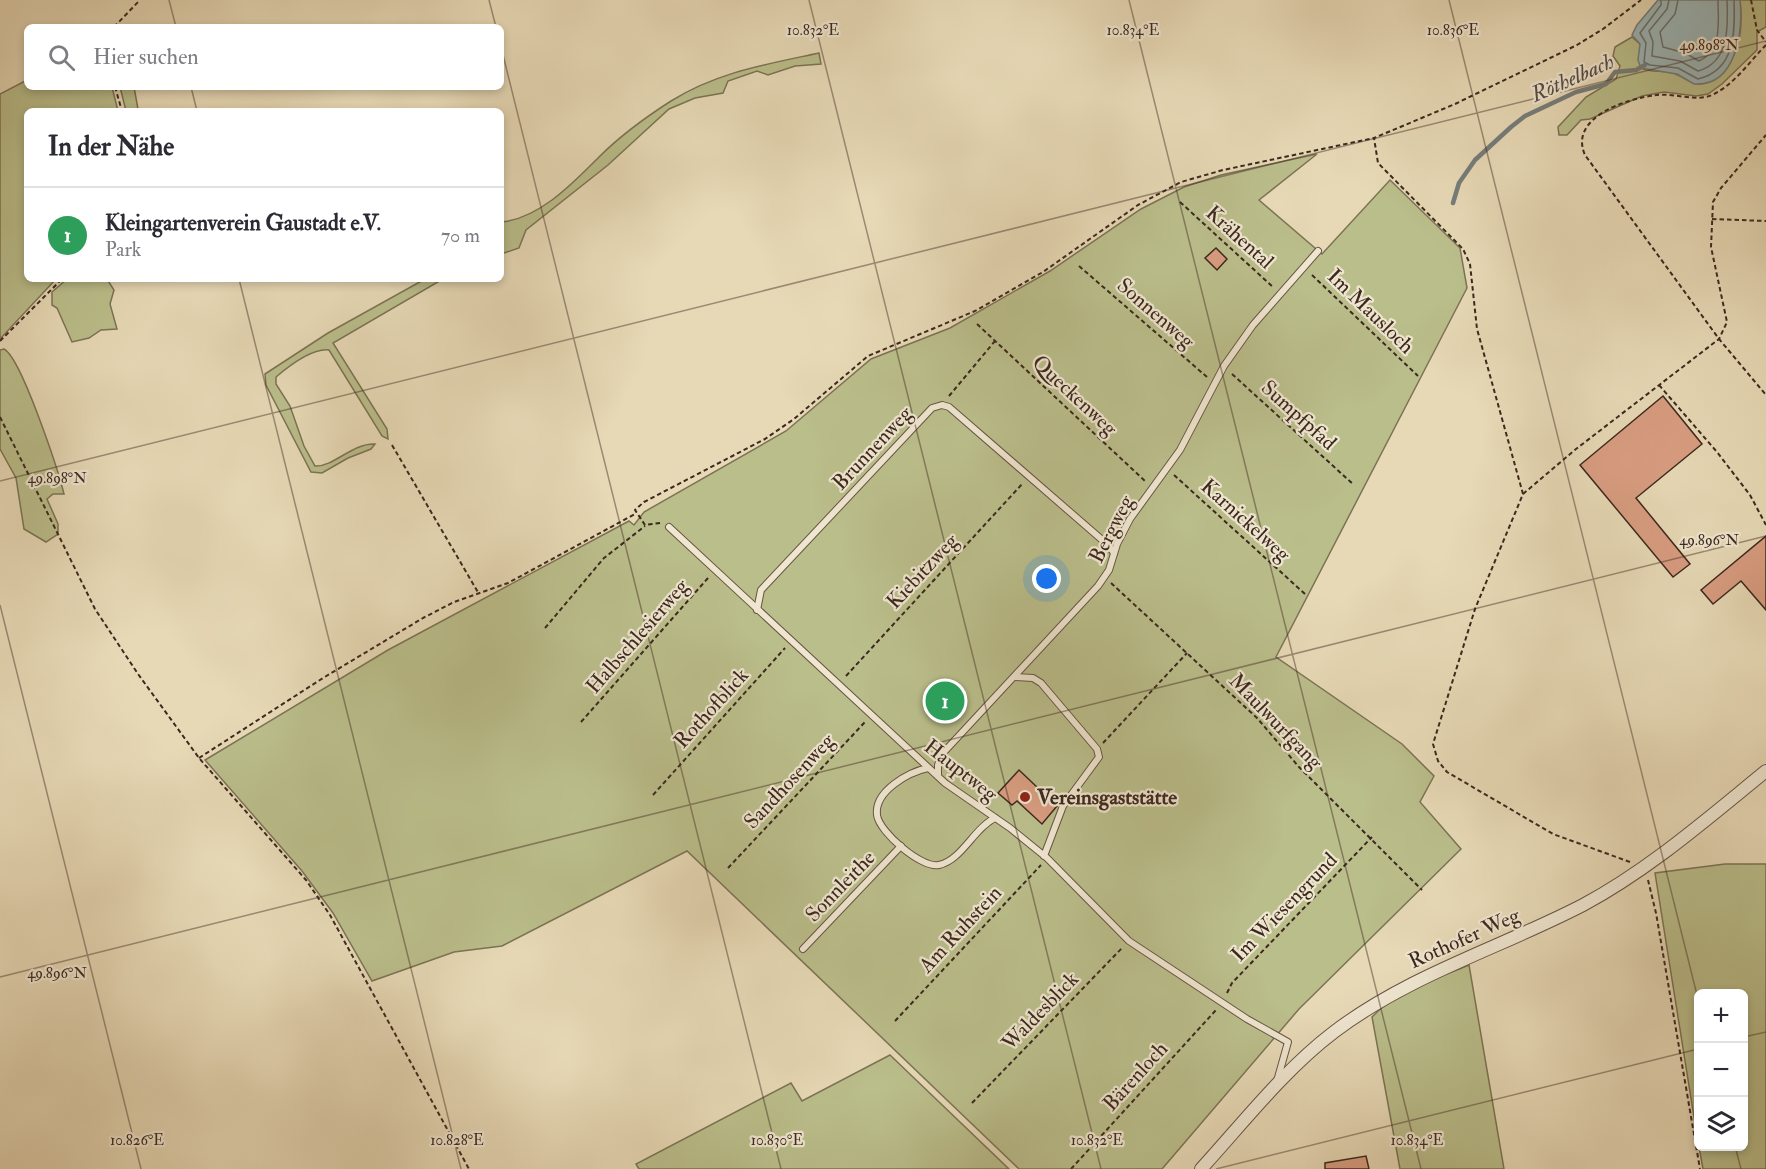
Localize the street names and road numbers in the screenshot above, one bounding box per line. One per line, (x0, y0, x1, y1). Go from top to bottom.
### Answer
street label: Krähental (1200, 200, 1280, 275)
street label: Im Mausloch (1321, 263, 1420, 360)
street label: Sonnenweg (1111, 272, 1201, 355)
street label: Queckenweg (1026, 349, 1123, 442)
street label: Sumpfpfad (1255, 374, 1343, 457)
street label: Brunnenweg (827, 400, 919, 496)
street label: Karnickelweg (1195, 473, 1297, 568)
street label: Bergweg (1083, 490, 1140, 568)
street label: Kiebitzweg (881, 527, 965, 615)
street label: Halbschlesierweg (580, 573, 695, 699)
street label: Rothofblick (668, 662, 755, 754)
street label: Maulwurfgang (1223, 668, 1329, 776)
street label: Sandhosenweg (738, 727, 841, 835)
street label: Hauptweg (918, 733, 1003, 808)
street label: Sonnleithe (800, 845, 881, 928)
street label: Im Wiesengrund (1225, 847, 1344, 968)
street label: Am Ruhstein (912, 880, 1008, 979)
street label: Rothofer Weg (1404, 902, 1525, 975)
street label: Waldesblick (995, 966, 1085, 1057)
street label: Bärenloch (1097, 1036, 1174, 1117)

